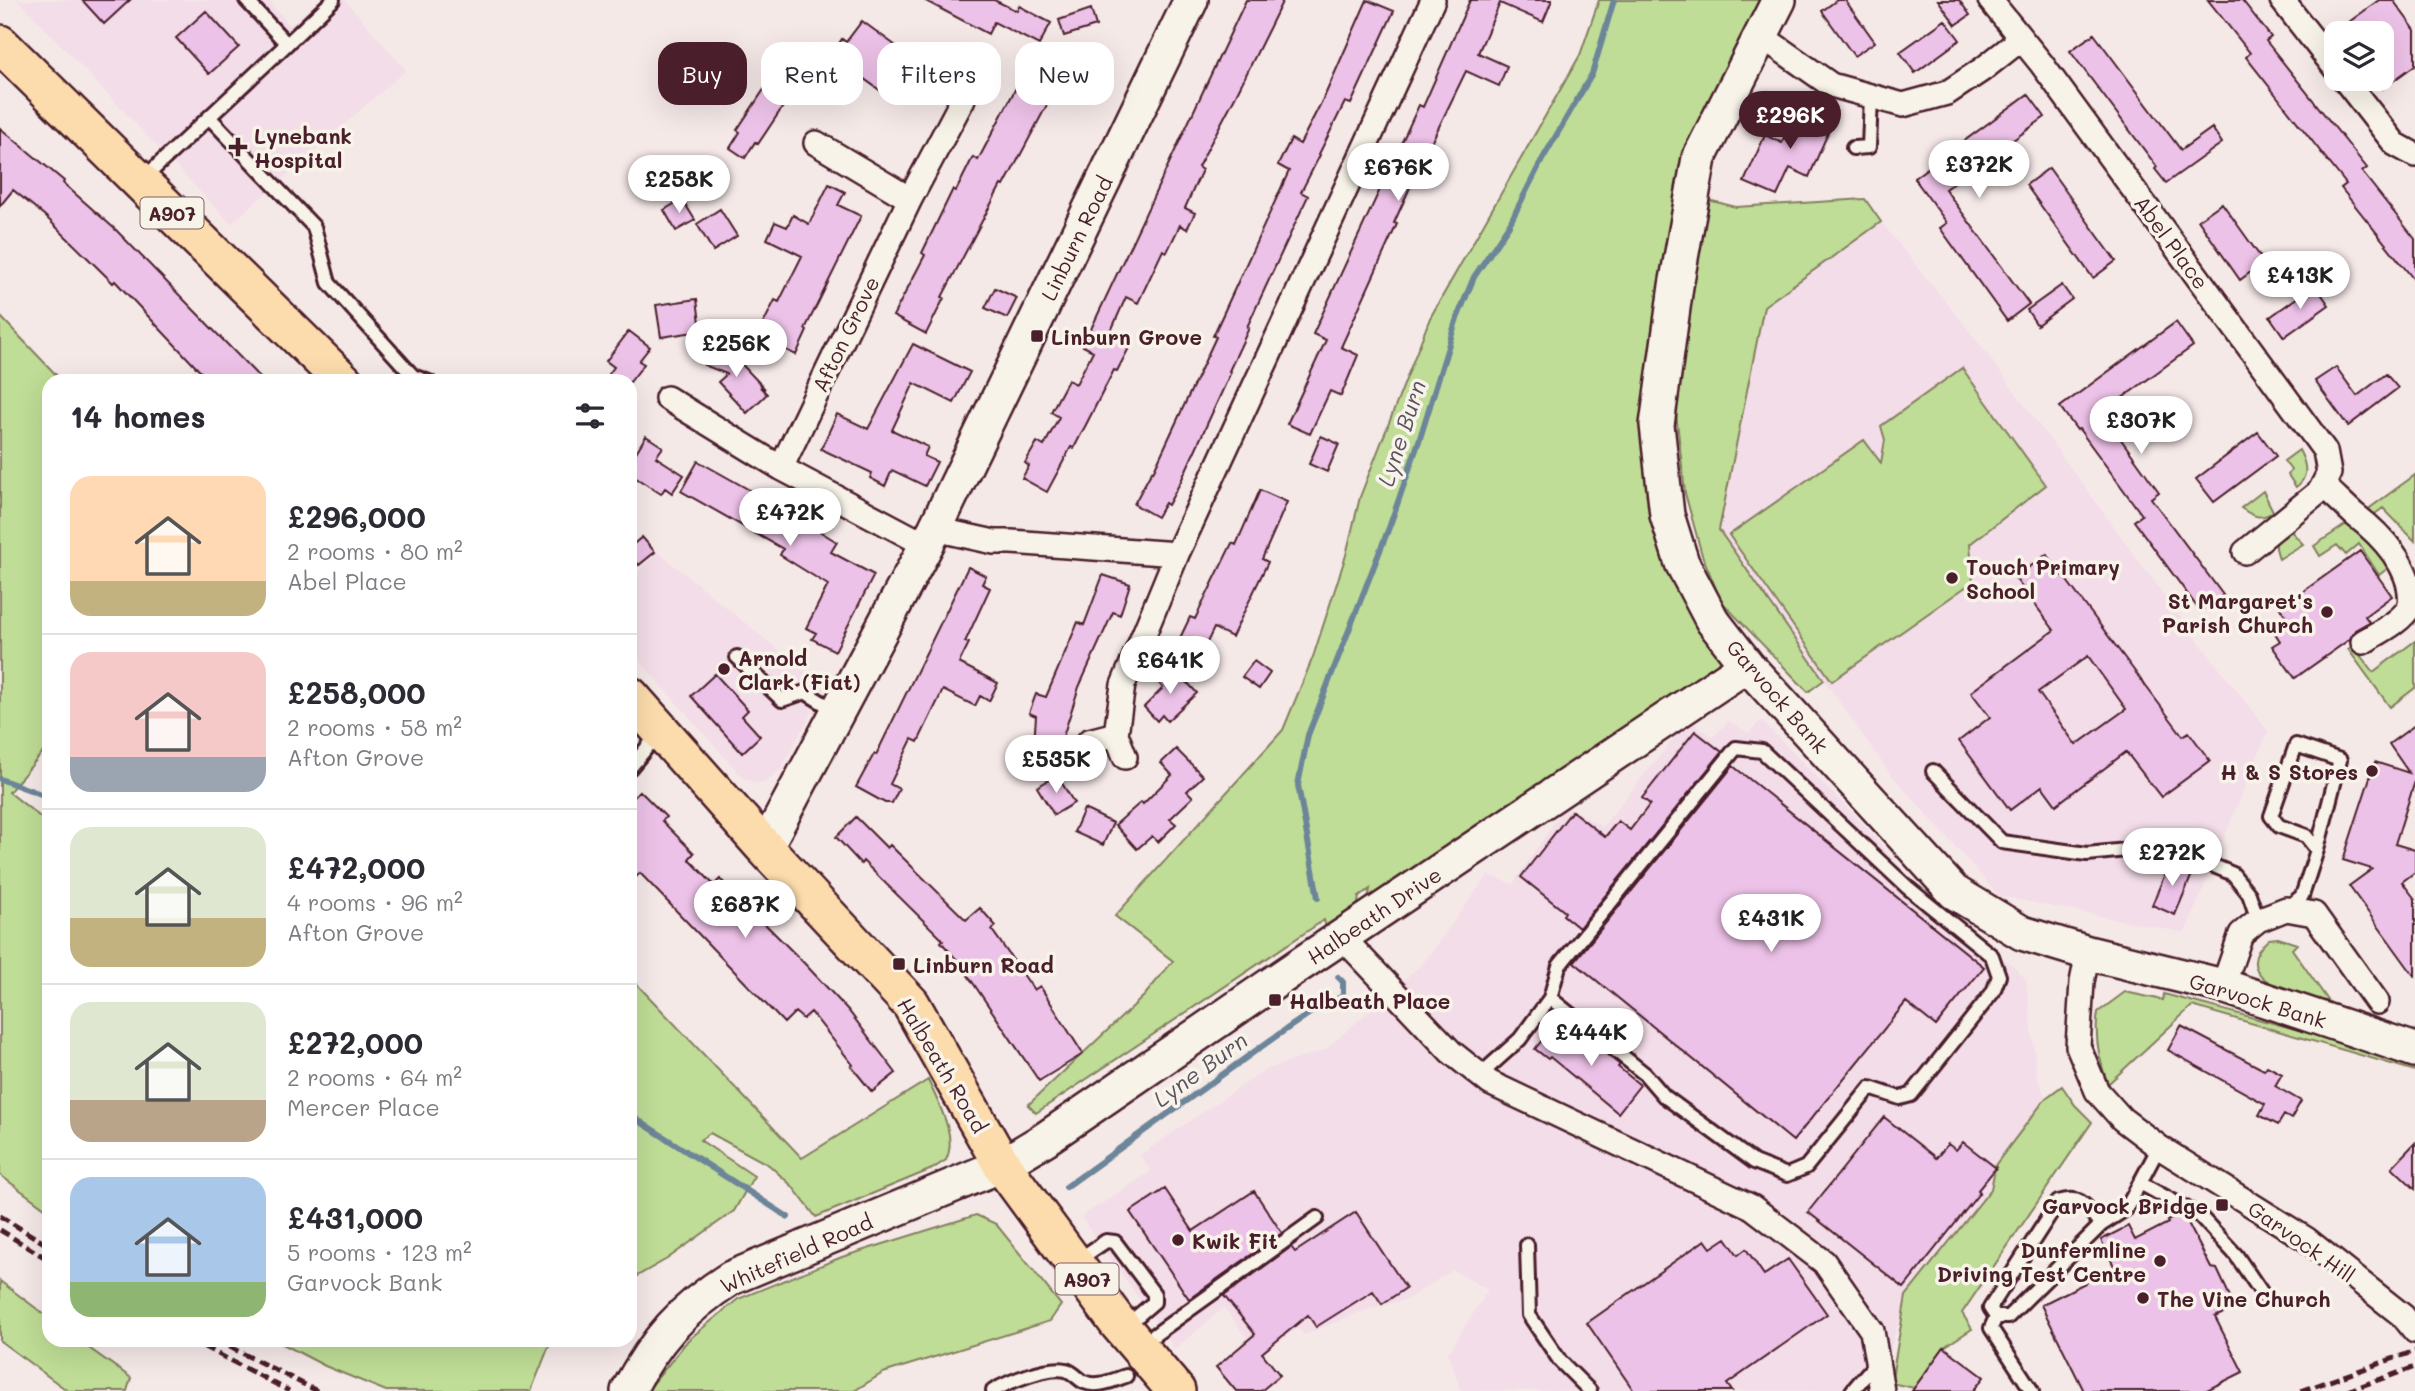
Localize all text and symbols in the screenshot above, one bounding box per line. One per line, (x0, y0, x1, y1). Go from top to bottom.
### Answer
map controls (2324, 21, 2394, 91)
button: layers (2324, 21, 2394, 91)
chip: Buy (658, 42, 747, 105)
chip: Rent (761, 42, 863, 105)
chip: Filters (877, 42, 1001, 105)
chip: New (1015, 42, 1114, 105)
pin: £296K (1741, 92, 1839, 151)
text: £296K (1755, 99, 1825, 129)
place label: Lynebank Hospital (254, 122, 352, 173)
marker: Lynebank Hospital (228, 137, 248, 157)
pin: £372K (1930, 140, 2028, 200)
pin: £676K (1349, 144, 1447, 203)
text: £372K (1945, 148, 2013, 178)
text: £676K (1363, 151, 1433, 181)
pin: £258K (630, 156, 728, 215)
text: £258K (644, 163, 714, 193)
street label: Linburn Road (1034, 171, 1118, 305)
street label: Abel Place (2129, 190, 2215, 294)
road number: A907 (140, 197, 204, 228)
pin: £413K (2251, 252, 2349, 311)
text: £413K (2266, 259, 2334, 289)
street label: Afton Grove (805, 272, 885, 396)
pin: £256K (687, 320, 785, 379)
place label: Linburn Grove (1051, 323, 1202, 350)
text: £256K (701, 327, 771, 357)
marker: Linburn Grove (1029, 328, 1045, 344)
water label: Lyne Burn (1370, 376, 1432, 490)
text: 14 homes (70, 396, 206, 436)
pin: £307K (2092, 396, 2190, 456)
icon: filters (571, 397, 609, 435)
text: £307K (2106, 404, 2176, 434)
pin: £472K (741, 489, 839, 548)
text: £296,000 (287, 496, 426, 536)
text: £472K (755, 496, 825, 526)
icon: home (126, 504, 210, 588)
text: 2 rooms · 80 m² (287, 536, 463, 566)
place label: Touch Primary School (1966, 553, 2120, 604)
text: Abel Place (287, 566, 407, 596)
marker: Touch Primary School (1944, 570, 1960, 586)
place label: St Margaret's Parish Church (2162, 587, 2313, 638)
marker: St Margaret's Parish Church (2319, 604, 2335, 620)
street label: Garvock Bank (1721, 634, 1835, 758)
pin: £641K (1121, 636, 1219, 696)
place label: Arnold Clark (Fiat) (738, 644, 861, 695)
text: £641K (1136, 644, 1204, 674)
marker: Arnold Clark (Fiat) (716, 661, 732, 677)
text: £258,000 (287, 672, 426, 712)
icon: home (126, 680, 210, 764)
text: 2 rooms · 58 m² (287, 712, 462, 742)
pin: £535K (1007, 736, 1105, 795)
text: Afton Grove (287, 742, 424, 772)
text: £535K (1021, 743, 1091, 773)
place label: H & S Stores (2220, 758, 2358, 785)
marker: H & S Stores (2364, 763, 2380, 779)
pin: £272K (2123, 828, 2221, 888)
text: £272K (2138, 836, 2206, 866)
text: £472,000 (287, 847, 425, 887)
icon: home (126, 855, 210, 939)
street label: Halbeath Drive (1302, 860, 1446, 970)
pin: £687K (696, 880, 794, 940)
text: 4 rooms · 96 m² (287, 887, 463, 917)
text: £687K (710, 888, 780, 918)
pin: £431K (1722, 894, 1820, 954)
text: £431K (1737, 902, 1805, 932)
text: Afton Grove (287, 917, 424, 947)
place label: Linburn Road (913, 951, 1054, 978)
marker: Linburn Road (891, 956, 907, 972)
street label: Garvock Bank (2186, 966, 2330, 1034)
place label: Halbeath Place (1289, 987, 1450, 1014)
marker: Halbeath Place (1267, 992, 1283, 1008)
street label: Halbeath Road (892, 993, 994, 1137)
pin: £444K (1542, 1009, 1640, 1068)
text: £444K (1554, 1016, 1628, 1046)
text: £272,000 (287, 1022, 423, 1062)
water label: Lyne Burn (1147, 1025, 1253, 1113)
icon: home (126, 1030, 210, 1114)
text: 2 rooms · 64 m² (287, 1062, 462, 1092)
text: Mercer Place (287, 1092, 440, 1122)
place label: Garvock Bridge (2042, 1192, 2208, 1219)
street label: Garvock Hill (2243, 1194, 2361, 1288)
text: £431,000 (287, 1197, 423, 1237)
marker: Garvock Bridge (2214, 1197, 2230, 1213)
icon: home (126, 1205, 210, 1289)
street label: Whitefield Road (716, 1207, 876, 1299)
place label: Kwik Fit (1192, 1227, 1278, 1254)
marker: Kwik Fit (1170, 1232, 1186, 1248)
place label: Dunfermline Driving Test Centre (1937, 1236, 2146, 1287)
text: 5 rooms · 123 m² (287, 1237, 472, 1267)
marker: Dunfermline Driving Test Centre (2152, 1253, 2168, 1269)
road number: A907 (1056, 1264, 1118, 1294)
text: Garvock Bank (287, 1267, 442, 1297)
place label: The Vine Church (2157, 1285, 2330, 1312)
marker: The Vine Church (2135, 1290, 2151, 1306)

